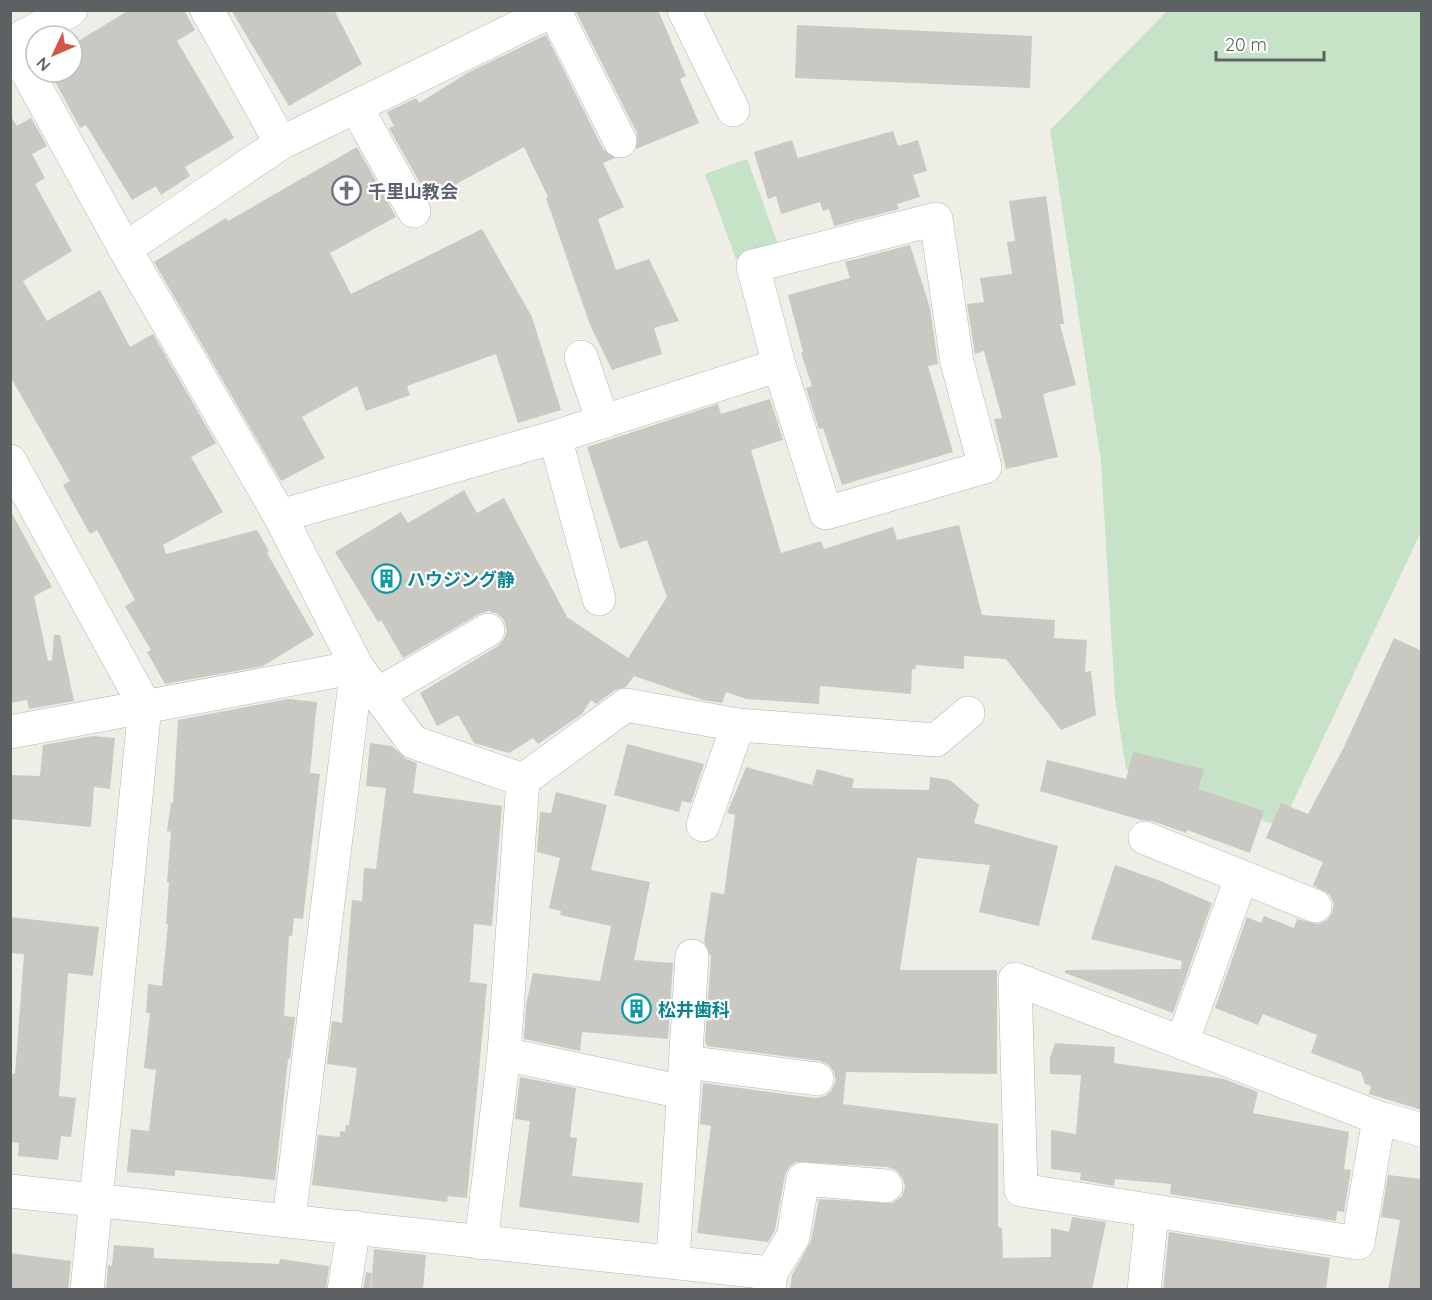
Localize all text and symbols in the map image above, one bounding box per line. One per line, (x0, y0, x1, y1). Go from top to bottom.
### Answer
north arrow (24, 24, 84, 84)
scale bar (1216, 24, 1324, 62)
text: 20 m (1225, 33, 1267, 56)
text: N (32, 53, 54, 76)
church icon: 千里山教会 (331, 175, 363, 207)
place label: 千里山教会 (368, 180, 458, 203)
building icon: ハウジング静 (370, 563, 402, 595)
place label: ハウジング静 (407, 568, 515, 591)
building icon: 松井歯科 (621, 993, 653, 1025)
place label: 松井歯科 (658, 998, 730, 1021)

